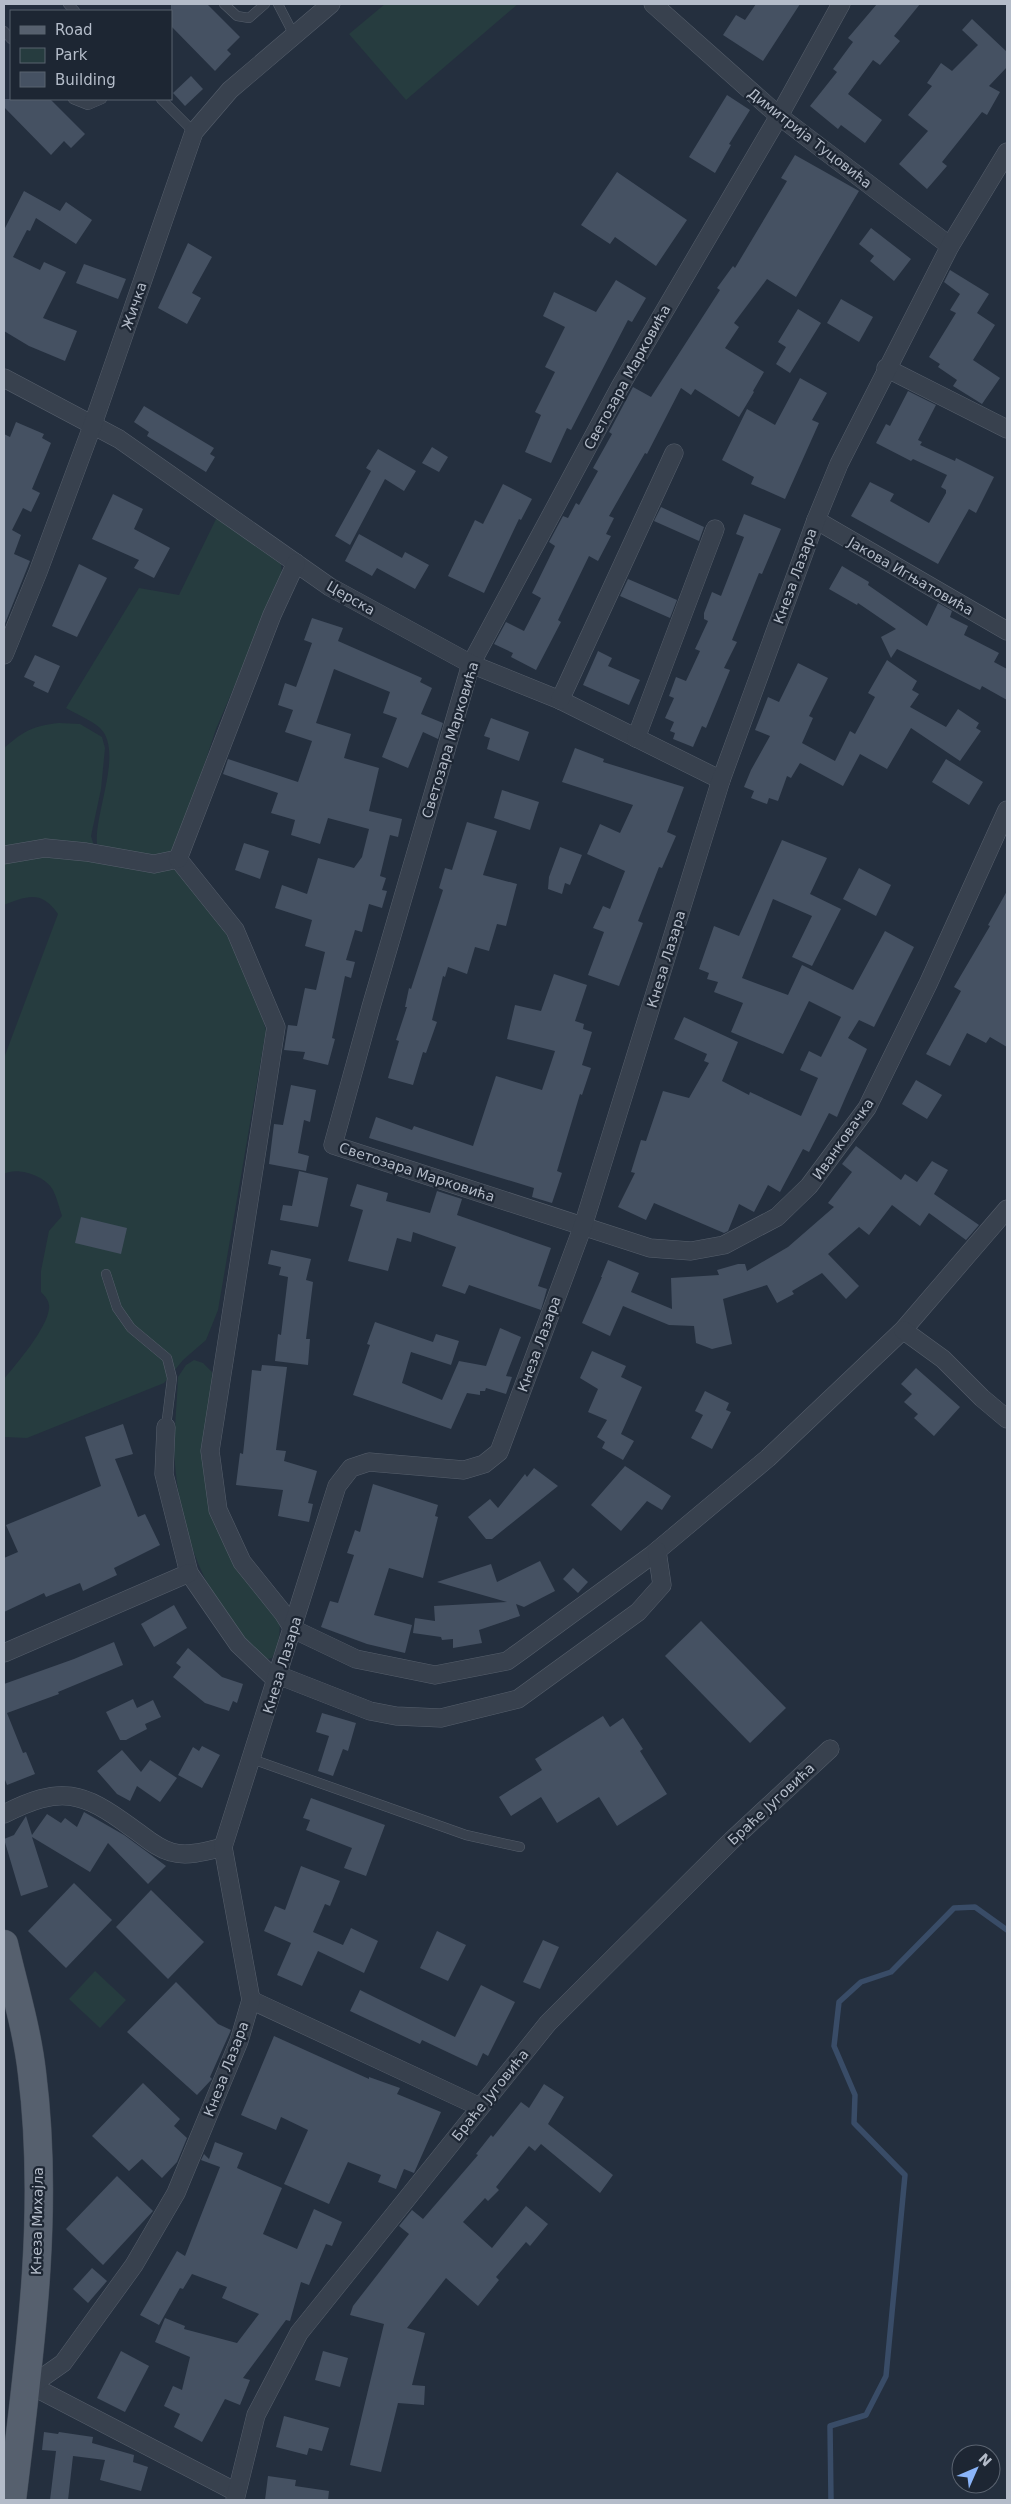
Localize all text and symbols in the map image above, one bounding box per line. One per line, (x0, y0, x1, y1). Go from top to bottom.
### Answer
legend (10, 10, 172, 100)
text: Road (55, 21, 93, 39)
text: Park (55, 46, 88, 64)
text: Building (55, 71, 116, 89)
street label: Димитрија Туцовића (745, 85, 875, 191)
street label: Жичка (118, 280, 150, 332)
street label: Светозара Марковића (581, 302, 673, 452)
street label: Кнеза Лазара (770, 526, 820, 626)
street label: Јакова Игњатовића (845, 533, 976, 618)
street label: Церска (324, 578, 378, 618)
street label: Светозара Марковића (419, 660, 481, 820)
street label: Кнеза Лазара (644, 908, 688, 1010)
street label: Иванковачка (809, 1095, 877, 1183)
street label: Светозара Марковића (337, 1139, 497, 1205)
street label: Кнеза Лазара (514, 1294, 564, 1394)
street label: Кнеза Лазара (260, 1614, 304, 1716)
street label: Браће Југовића (724, 1760, 818, 1848)
street label: Кнеза Лазара (200, 2019, 252, 2119)
street label: Браће Југовића (448, 2046, 532, 2144)
street label: Кнеза Михајла (28, 2167, 46, 2275)
north arrow (951, 2444, 1001, 2494)
text: N (975, 2450, 995, 2470)

